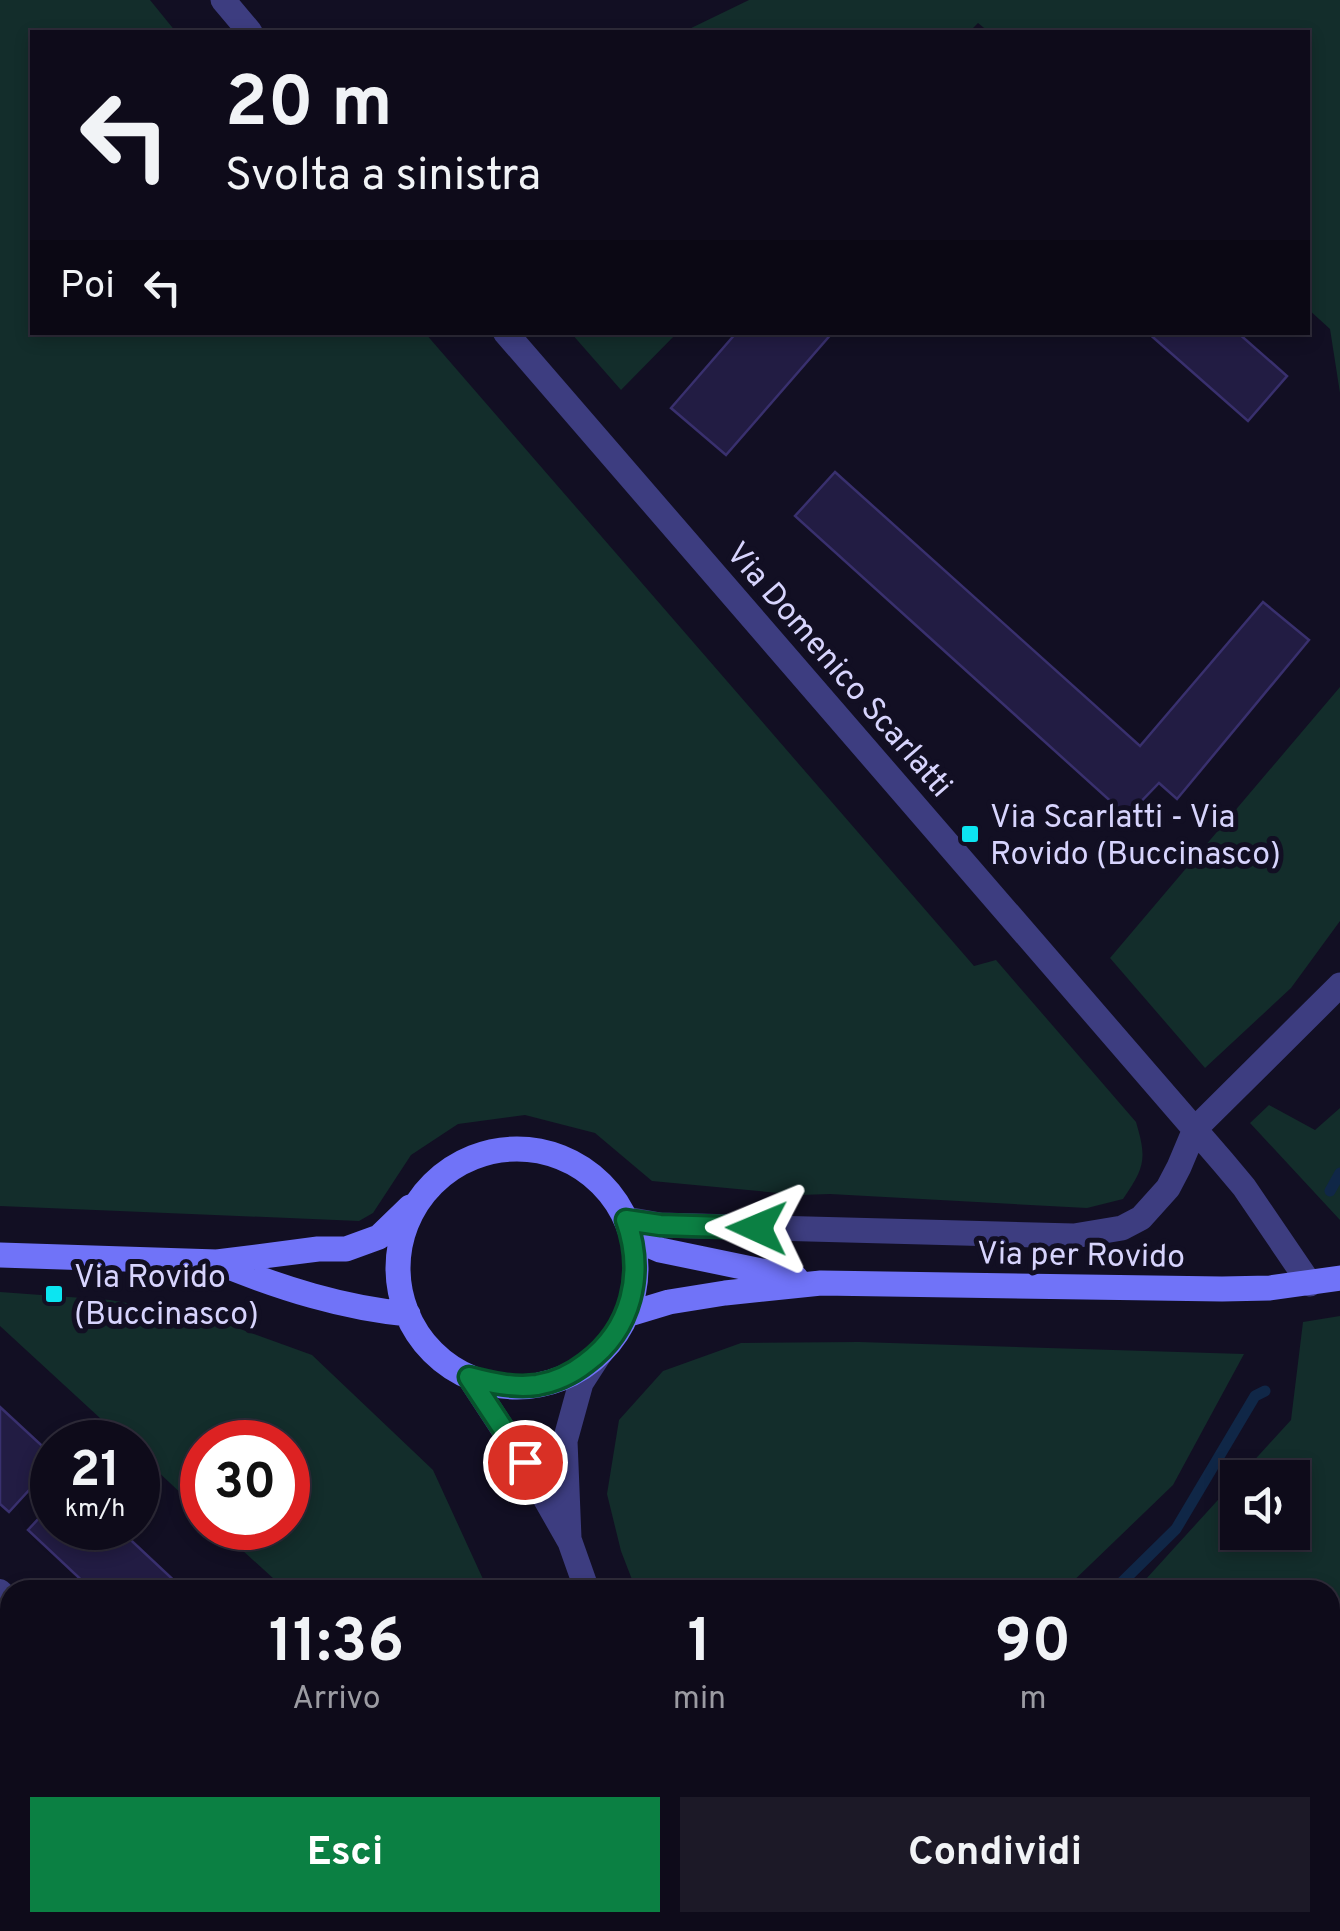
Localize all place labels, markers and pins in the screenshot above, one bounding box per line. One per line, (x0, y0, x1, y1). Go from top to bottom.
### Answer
place label: Via Scarlatti - Via Rovido (Buccinasco) (990, 799, 1281, 876)
marker: Via Scarlatti - Via Rovido (Buccinasco) (959, 823, 981, 845)
place label: Via Rovido (Buccinasco) (74, 1259, 259, 1336)
marker: Via Rovido (Buccinasco) (43, 1283, 65, 1305)
pin (483, 1420, 568, 1505)

